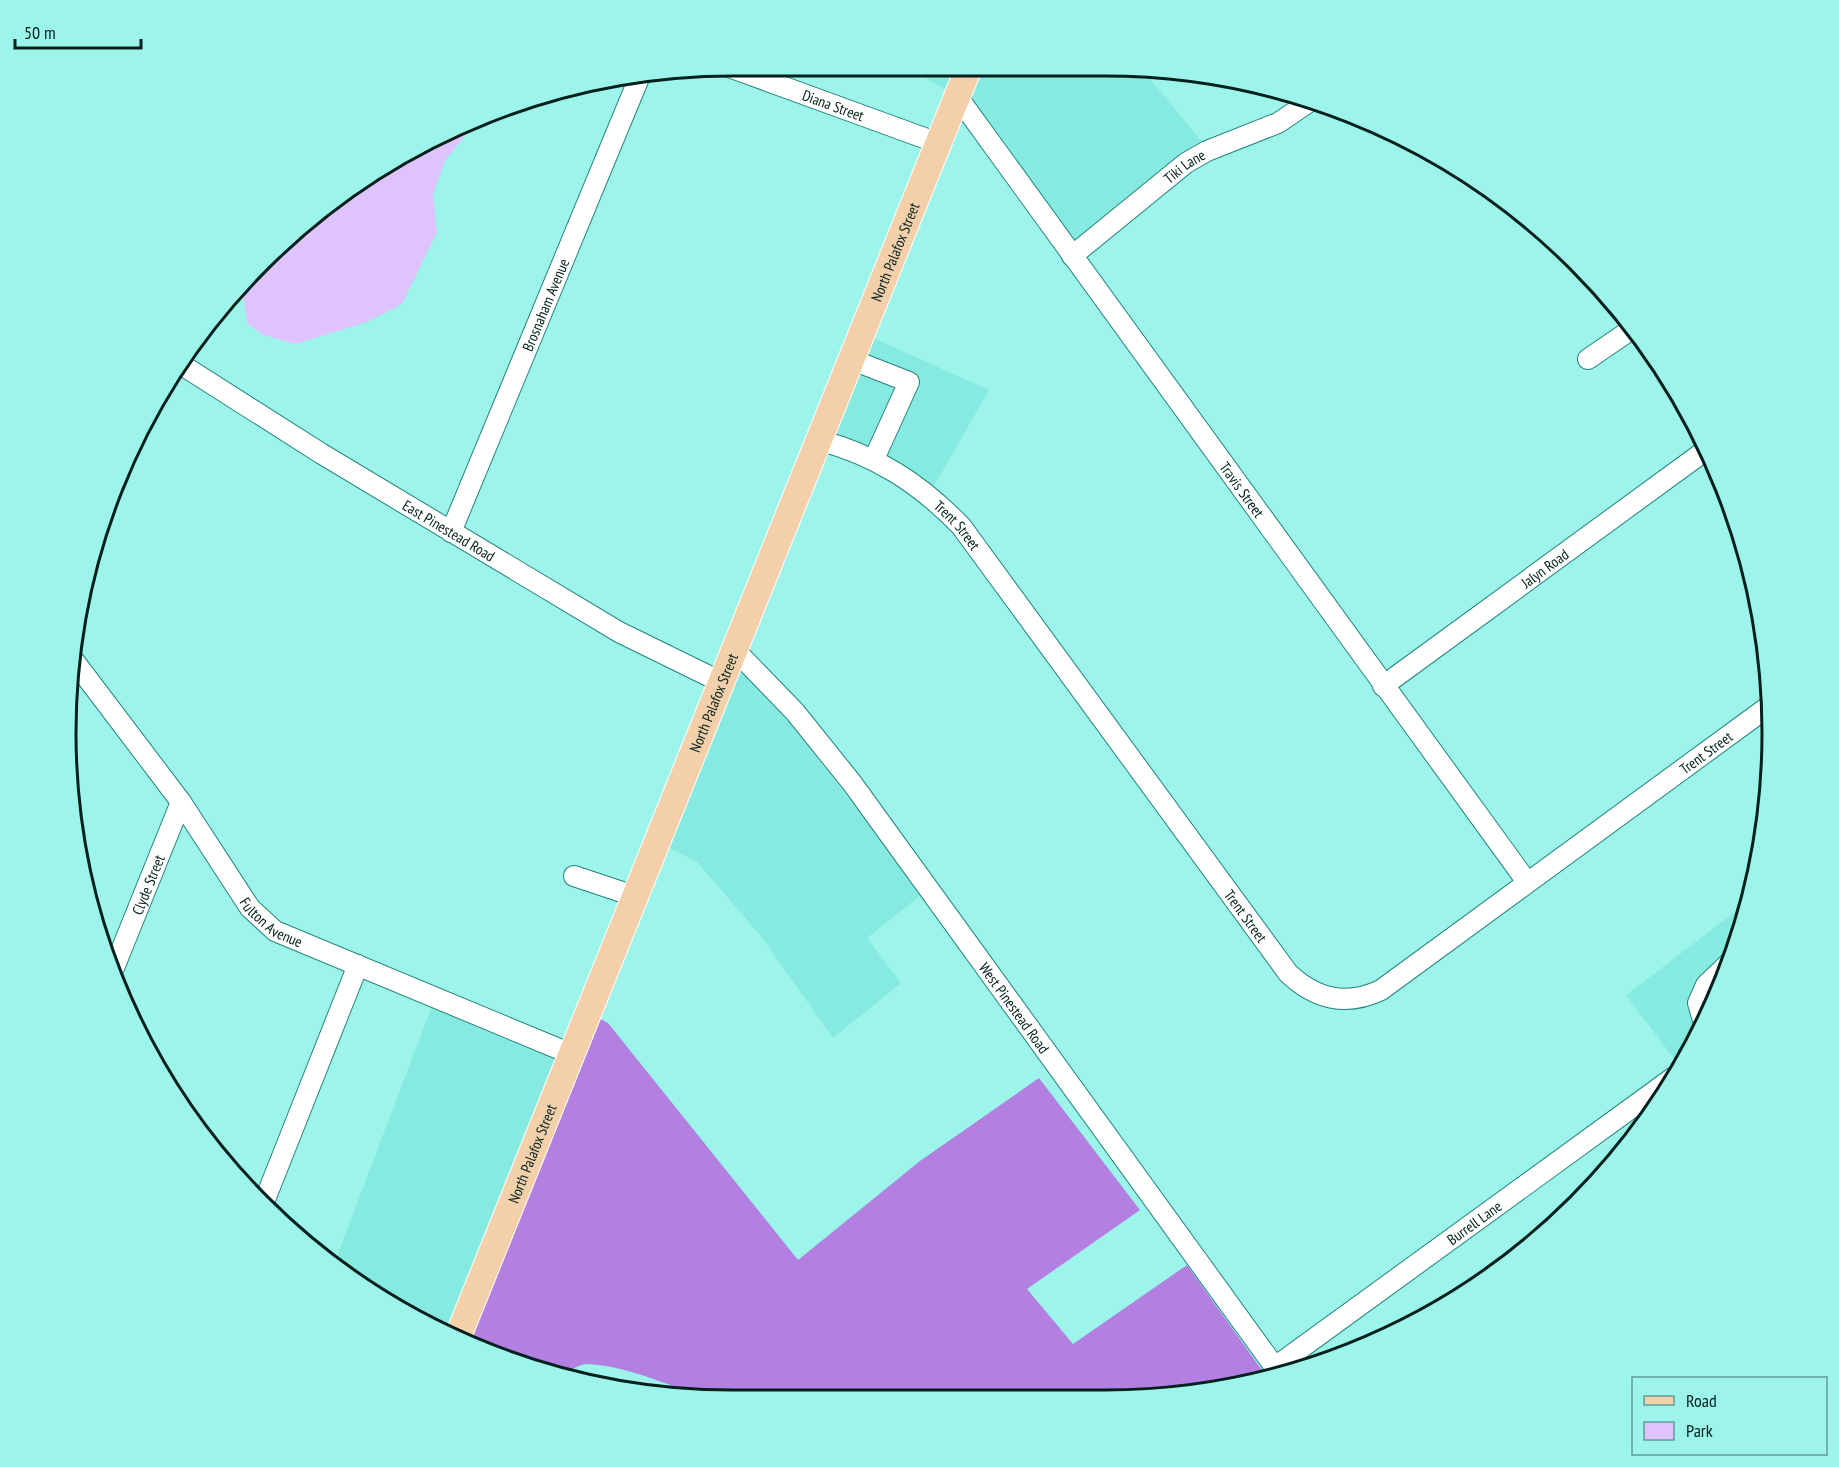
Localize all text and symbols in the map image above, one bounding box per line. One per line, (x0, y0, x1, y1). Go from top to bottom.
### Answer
scale bar (15, 12, 141, 50)
text: 50 m (24, 21, 56, 44)
street label: Diana Street (800, 85, 867, 125)
street label: Tiki Lane (1159, 145, 1208, 187)
street label: North Palafox Street (866, 200, 923, 304)
street label: Brosnaham Avenue (517, 256, 573, 354)
street label: Travis Street (1216, 458, 1269, 521)
street label: East Pinestead Road (399, 495, 499, 565)
street label: Trent Street (930, 496, 985, 554)
street label: Jalyn Road (1516, 544, 1572, 592)
street label: North Palafox Street (685, 650, 742, 755)
street label: Trent Street (1676, 727, 1736, 778)
street label: Clyde Street (127, 852, 168, 917)
street label: Trent Street (1220, 886, 1272, 946)
street label: Fulton Avenue (236, 893, 305, 951)
street label: West Pinestead Road (975, 958, 1054, 1057)
street label: North Palafox Street (503, 1101, 560, 1206)
street label: Burrell Lane (1443, 1196, 1505, 1249)
legend (1632, 1377, 1827, 1455)
text: Road (1686, 1389, 1717, 1412)
text: Park (1686, 1419, 1713, 1442)

